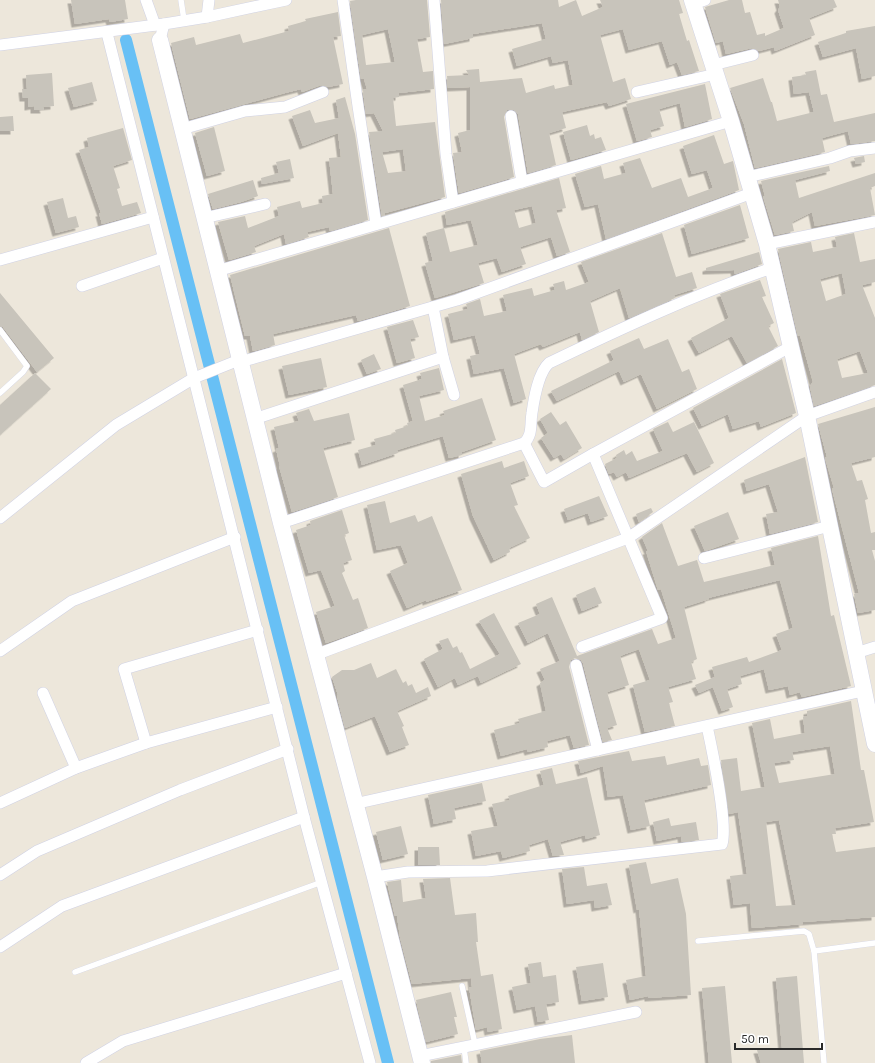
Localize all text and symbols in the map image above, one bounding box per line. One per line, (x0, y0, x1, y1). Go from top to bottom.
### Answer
scale bar (735, 1025, 822, 1051)
text: 50 m (741, 1032, 769, 1046)

